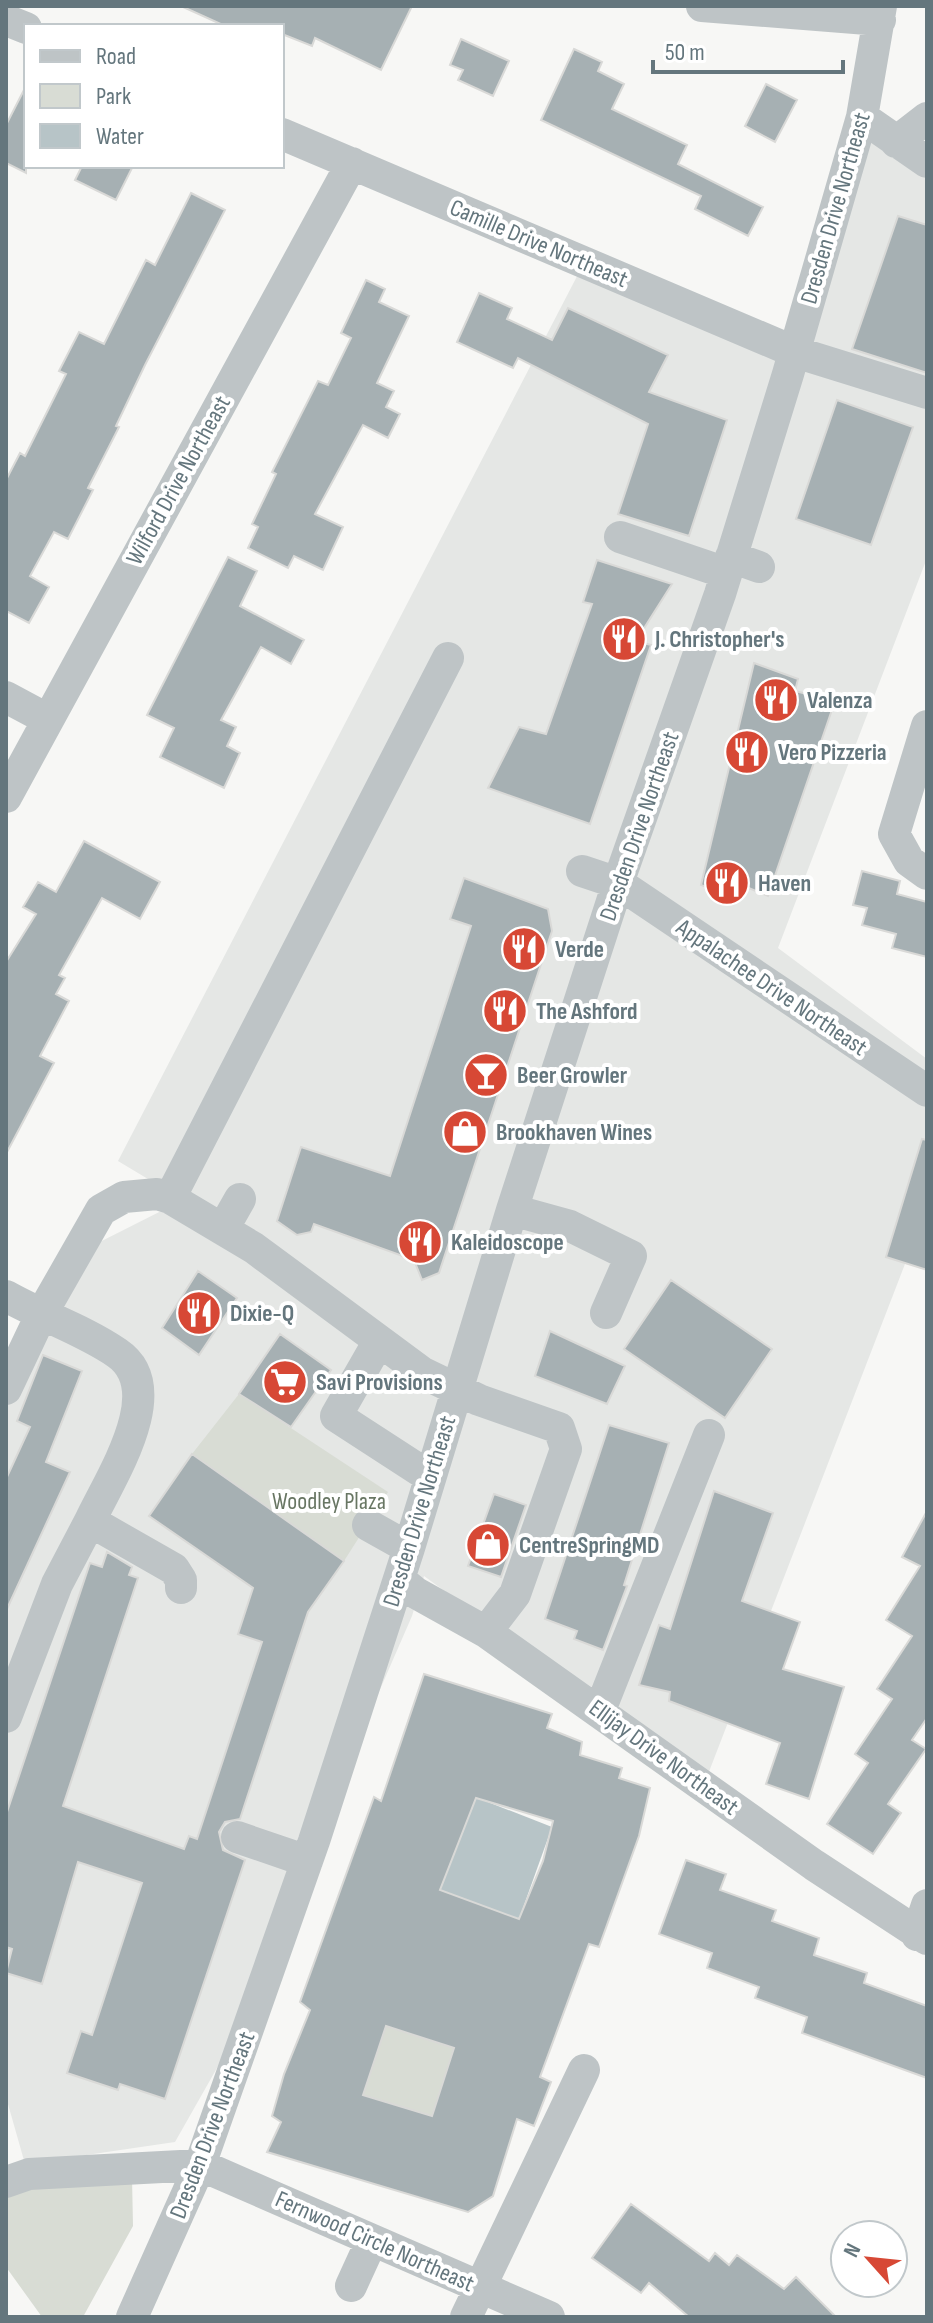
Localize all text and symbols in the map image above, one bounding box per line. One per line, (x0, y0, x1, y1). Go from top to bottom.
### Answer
legend (24, 24, 284, 168)
scale bar (653, 24, 843, 74)
text: 50 m (665, 38, 705, 67)
text: Road (96, 42, 136, 71)
text: Park (96, 82, 131, 111)
street label: Dresden Drive Northeast (794, 109, 877, 307)
text: Water (96, 122, 144, 151)
street label: Camille Drive Northeast (446, 193, 632, 294)
street label: Wilford Drive Northeast (120, 391, 237, 570)
restaurant icon: J. Christopher's (600, 615, 648, 663)
place label: J. Christopher's (654, 625, 785, 654)
restaurant icon: Valenza (752, 676, 800, 724)
place label: Valenza (807, 686, 873, 715)
street label: Dresden Drive Northeast (594, 728, 685, 924)
restaurant icon: Vero Pizzeria (723, 728, 771, 776)
place label: Vero Pizzeria (778, 738, 887, 767)
restaurant icon: Haven (703, 859, 751, 907)
place label: Haven (758, 869, 811, 898)
street label: Appalachee Drive Northeast (670, 912, 873, 1062)
restaurant icon: Verde (500, 925, 548, 973)
place label: Verde (555, 935, 604, 964)
restaurant icon: The Ashford (481, 987, 529, 1035)
place label: The Ashford (536, 997, 638, 1026)
bar icon: Beer Growler (462, 1051, 510, 1099)
place label: Beer Growler (517, 1061, 628, 1090)
shop icon: Brookhaven Wines (441, 1108, 489, 1156)
place label: Brookhaven Wines (496, 1118, 652, 1147)
restaurant icon: Kaleidoscope (396, 1218, 444, 1266)
place label: Kaleidoscope (451, 1228, 564, 1257)
restaurant icon: Dixie-Q (175, 1289, 223, 1337)
place label: Dixie-Q (230, 1299, 294, 1328)
supermarket icon: Savi Provisions (261, 1358, 309, 1406)
place label: Savi Provisions (316, 1368, 443, 1397)
street label: Dresden Drive Northeast (377, 1412, 462, 1610)
park label: Woodley Plaza (272, 1487, 386, 1516)
shop icon: CentreSpringMD (464, 1521, 512, 1569)
place label: CentreSpringMD (519, 1531, 659, 1560)
street label: Ellijay Drive Northeast (583, 1693, 744, 1821)
street label: Dresden Drive Northeast (163, 2028, 261, 2223)
street label: Fernwood Circle Northeast (271, 2185, 479, 2298)
north arrow (829, 2219, 909, 2299)
text: N (838, 2239, 867, 2262)

